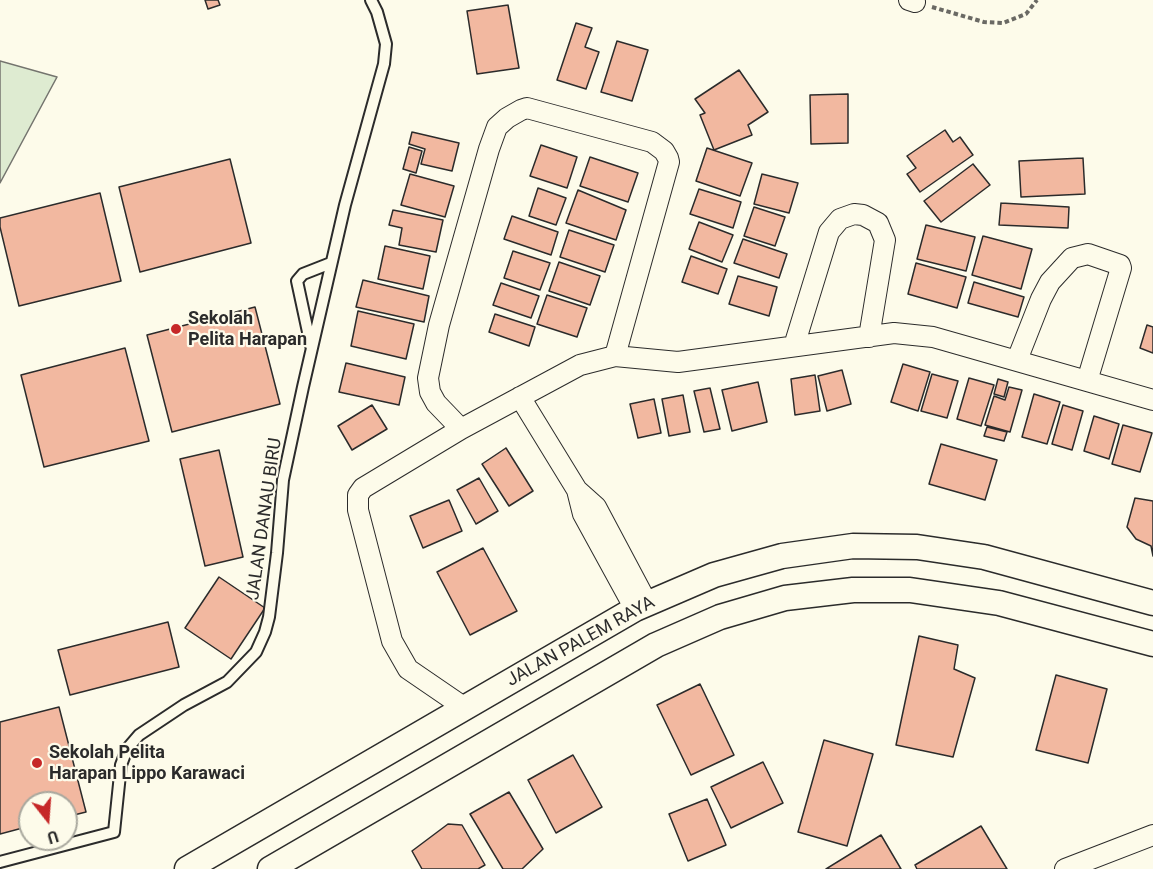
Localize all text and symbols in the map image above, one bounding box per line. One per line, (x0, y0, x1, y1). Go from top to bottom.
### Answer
place label: Sekolah Pelita Harapan (188, 308, 307, 350)
marker: Sekolah Pelita Harapan (169, 322, 183, 336)
street label: JALAN DANAU BIRU (243, 437, 287, 601)
street label: JALAN PALEM RAYA (503, 592, 659, 692)
place label: Sekolah Pelita Harapan Lippo Karawaci (49, 742, 245, 784)
marker: Sekolah Pelita Harapan Lippo Karawaci (30, 756, 44, 770)
north arrow (18, 791, 78, 851)
text: U (45, 826, 61, 847)

